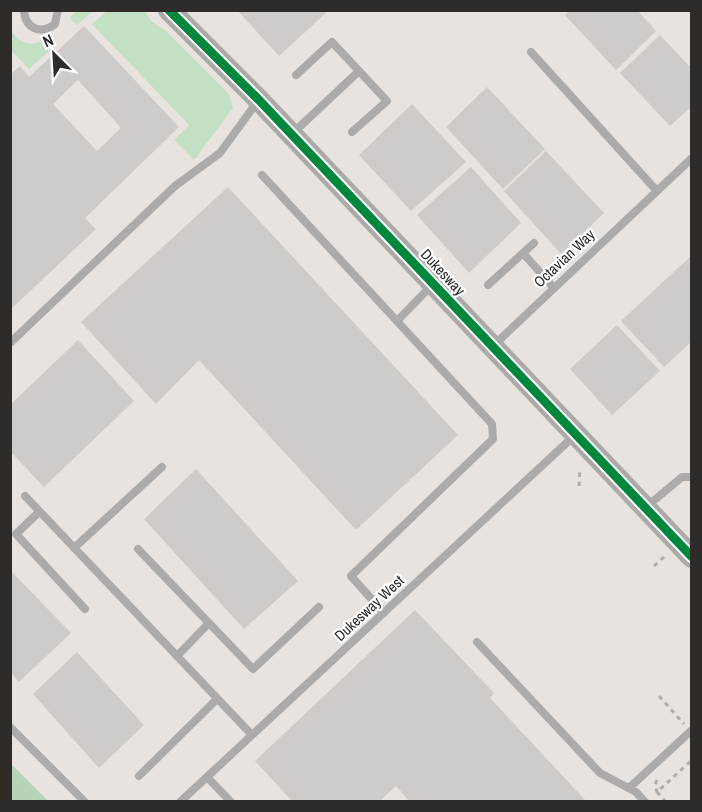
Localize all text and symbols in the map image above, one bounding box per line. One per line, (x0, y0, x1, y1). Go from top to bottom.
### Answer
north arrow (24, 24, 84, 84)
text: N (39, 28, 57, 52)
street label: Octavian Way (529, 224, 600, 292)
street label: Dukesway (416, 244, 471, 301)
street label: Dukesway West (330, 570, 409, 646)

